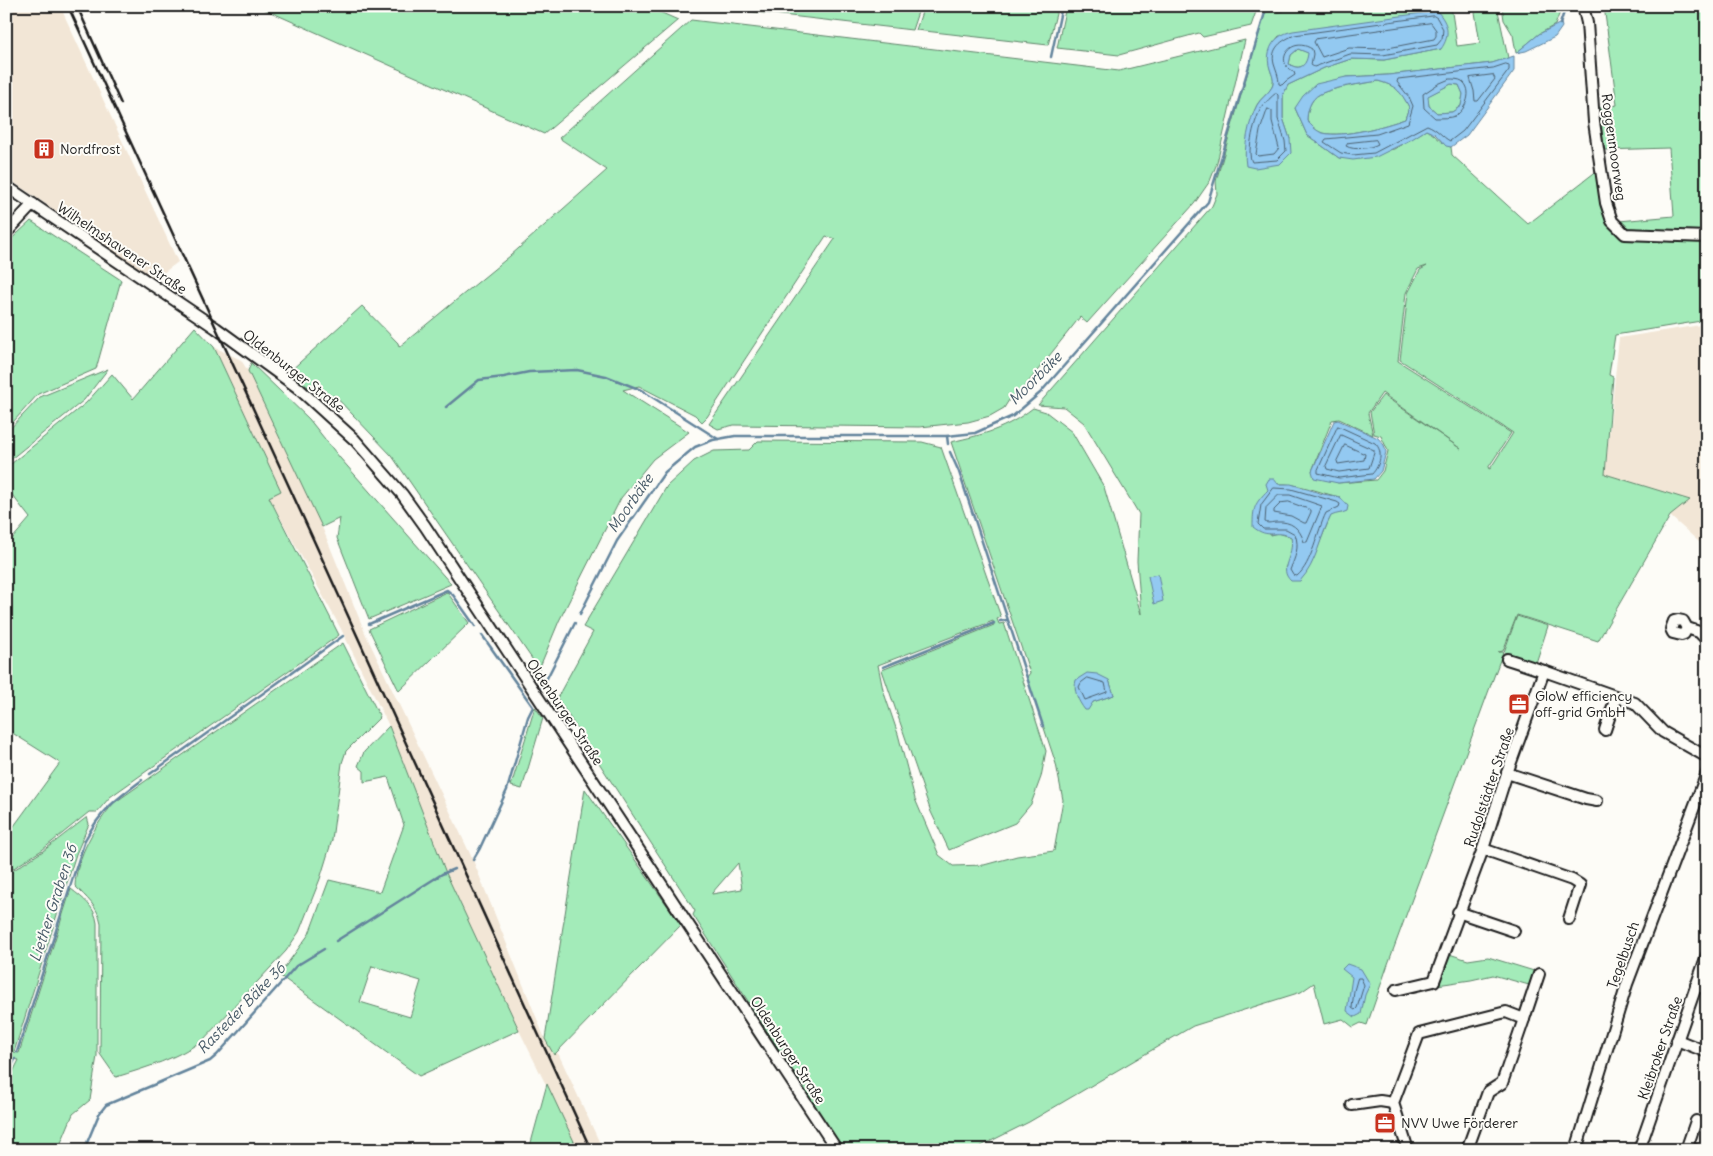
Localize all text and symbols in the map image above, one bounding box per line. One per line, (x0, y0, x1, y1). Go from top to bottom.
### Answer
street label: Roggenmoorweg (1598, 92, 1630, 202)
building icon: Nordfrost (32, 137, 56, 161)
place label: Nordfrost (60, 140, 121, 158)
street label: Wilhelmshavener Straße (54, 198, 190, 298)
street label: Oldenburger Straße (239, 326, 349, 416)
water label: Moorbäke (1004, 347, 1066, 409)
water label: Moorbäke (603, 469, 658, 536)
street label: Oldenburger Straße (523, 655, 607, 769)
place label: GloW efficiency off-grid GmbH (1535, 687, 1632, 721)
office icon: GloW efficiency off-grid GmbH (1507, 692, 1531, 716)
street label: Rudolstädter Straße (1460, 725, 1518, 849)
water label: Liether Graben 36 (25, 841, 81, 964)
street label: Tegelbusch (1603, 919, 1643, 991)
water label: Rasteder Bäke 36 (193, 958, 290, 1057)
street label: Oldenburger Straße (747, 993, 829, 1107)
street label: Kleibroker Straße (1634, 994, 1686, 1102)
office icon: NVV Uwe Förderer (1373, 1111, 1397, 1135)
place label: NVV Uwe Förderer (1401, 1114, 1518, 1132)

